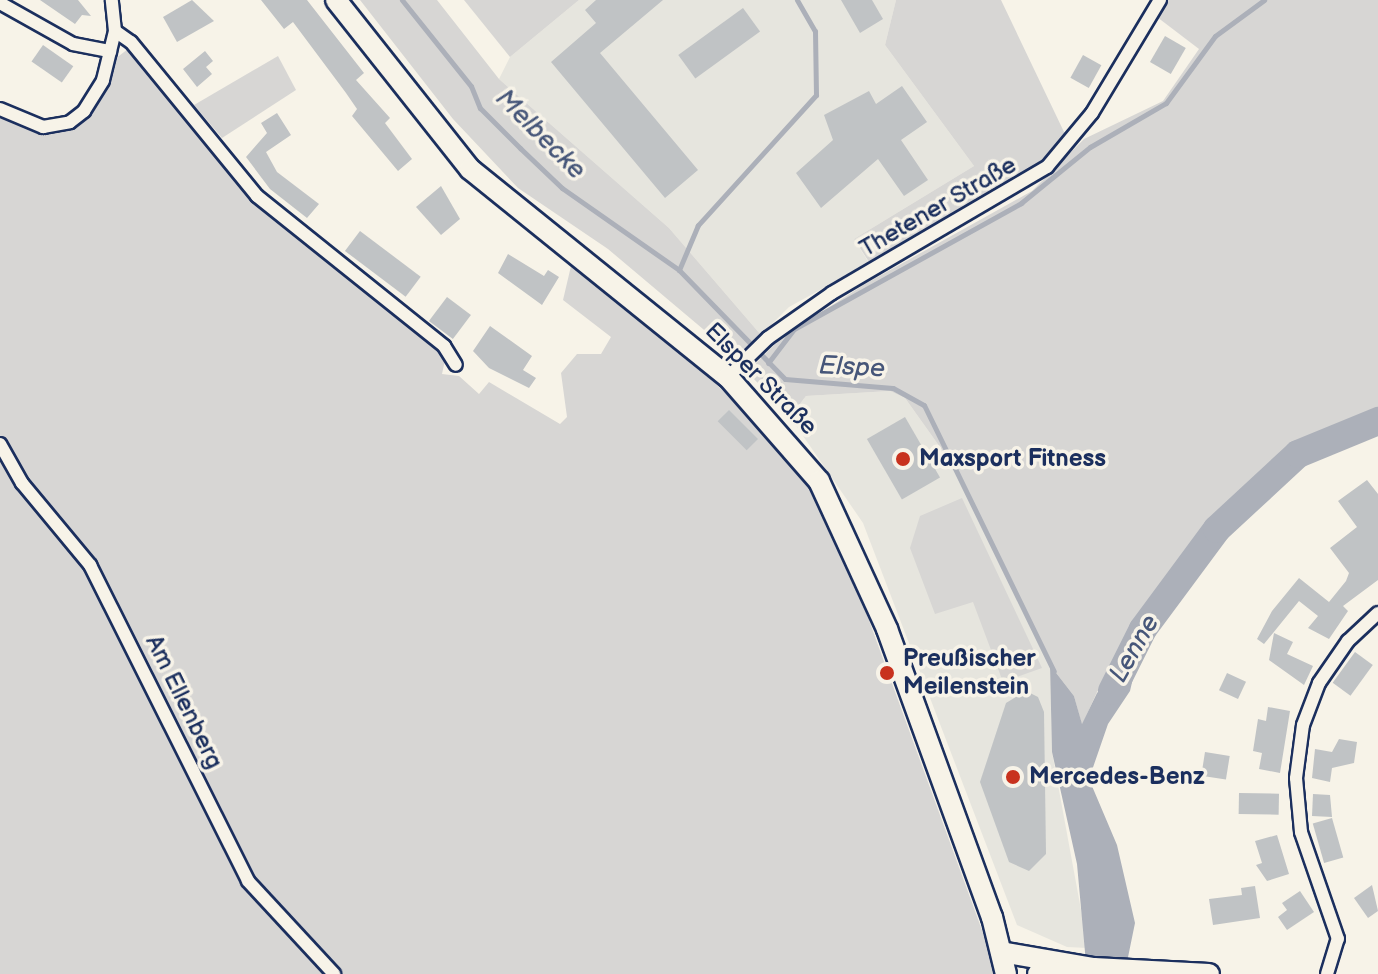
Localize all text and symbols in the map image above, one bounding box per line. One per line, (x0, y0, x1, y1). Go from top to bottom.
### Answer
water label: Melbecke (488, 83, 592, 187)
street label: Thetener Straße (854, 150, 1022, 264)
street label: Elsper Straße (699, 317, 823, 441)
water label: Elspe (818, 351, 886, 385)
place label: Maxsport Fitness (919, 445, 1106, 473)
marker: Maxsport Fitness (894, 450, 912, 468)
water label: Lenne (1103, 610, 1167, 688)
street label: Am Ellenberg (139, 630, 229, 774)
place label: Preußischer Meilenstein (903, 645, 1036, 701)
marker: Preußischer Meilenstein (878, 664, 896, 682)
place label: Mercedes-Benz (1029, 763, 1205, 791)
marker: Mercedes-Benz (1004, 768, 1022, 786)

